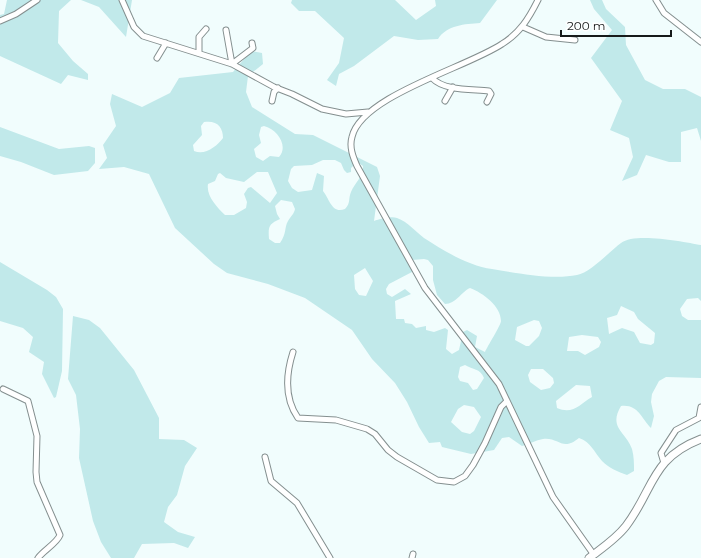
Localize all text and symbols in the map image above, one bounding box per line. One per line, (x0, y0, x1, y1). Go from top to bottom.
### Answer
scale bar (561, 12, 671, 38)
text: 200 m (567, 18, 606, 33)

